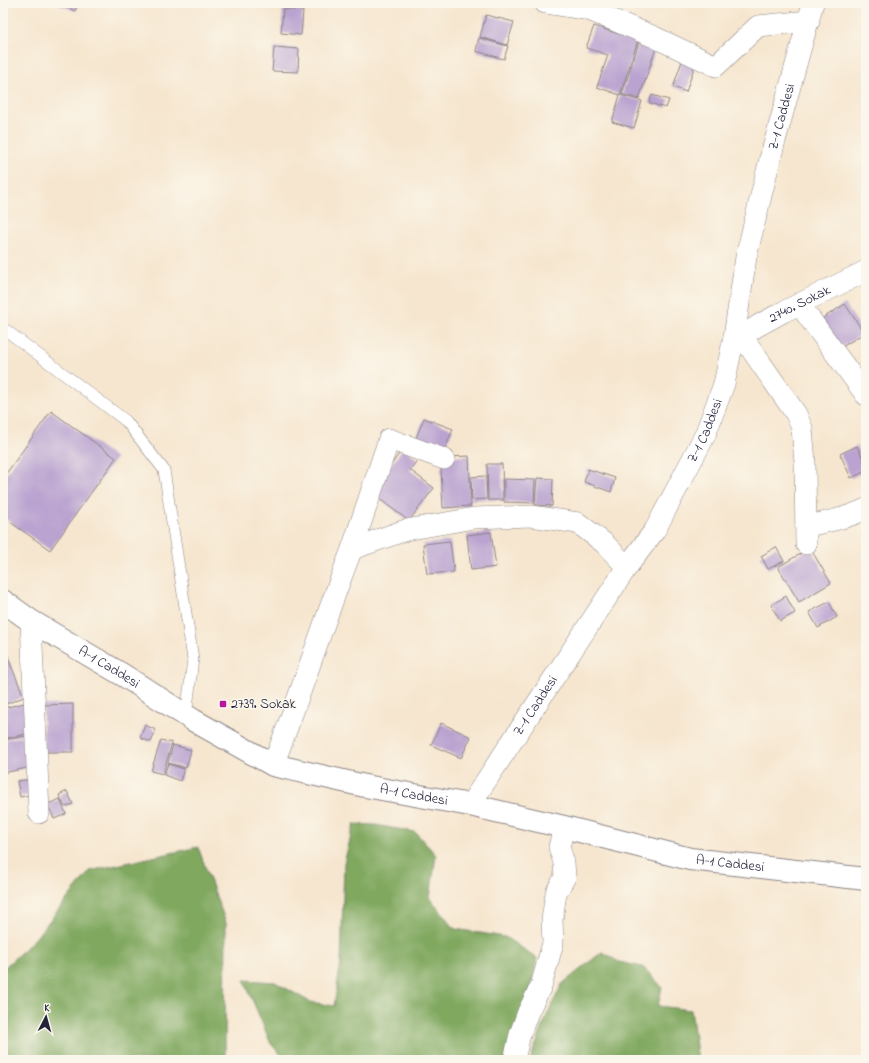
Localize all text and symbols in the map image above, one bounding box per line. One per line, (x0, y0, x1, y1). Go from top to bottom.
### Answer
street label: Z-1 Caddesi (762, 81, 801, 152)
street label: 2740. Sokak (765, 279, 835, 328)
street label: Z-1 Caddesi (682, 396, 728, 466)
street label: A-1 Caddesi (74, 640, 144, 694)
street label: Z-1 Caddesi (508, 671, 563, 740)
place label: 2739. Sokak (231, 694, 297, 715)
marker: 2739. Sokak (218, 699, 228, 709)
street label: A-1 Caddesi (378, 778, 449, 811)
street label: A-1 Caddesi (695, 849, 765, 878)
north arrow (26, 997, 66, 1037)
text: K (43, 1000, 51, 1016)

